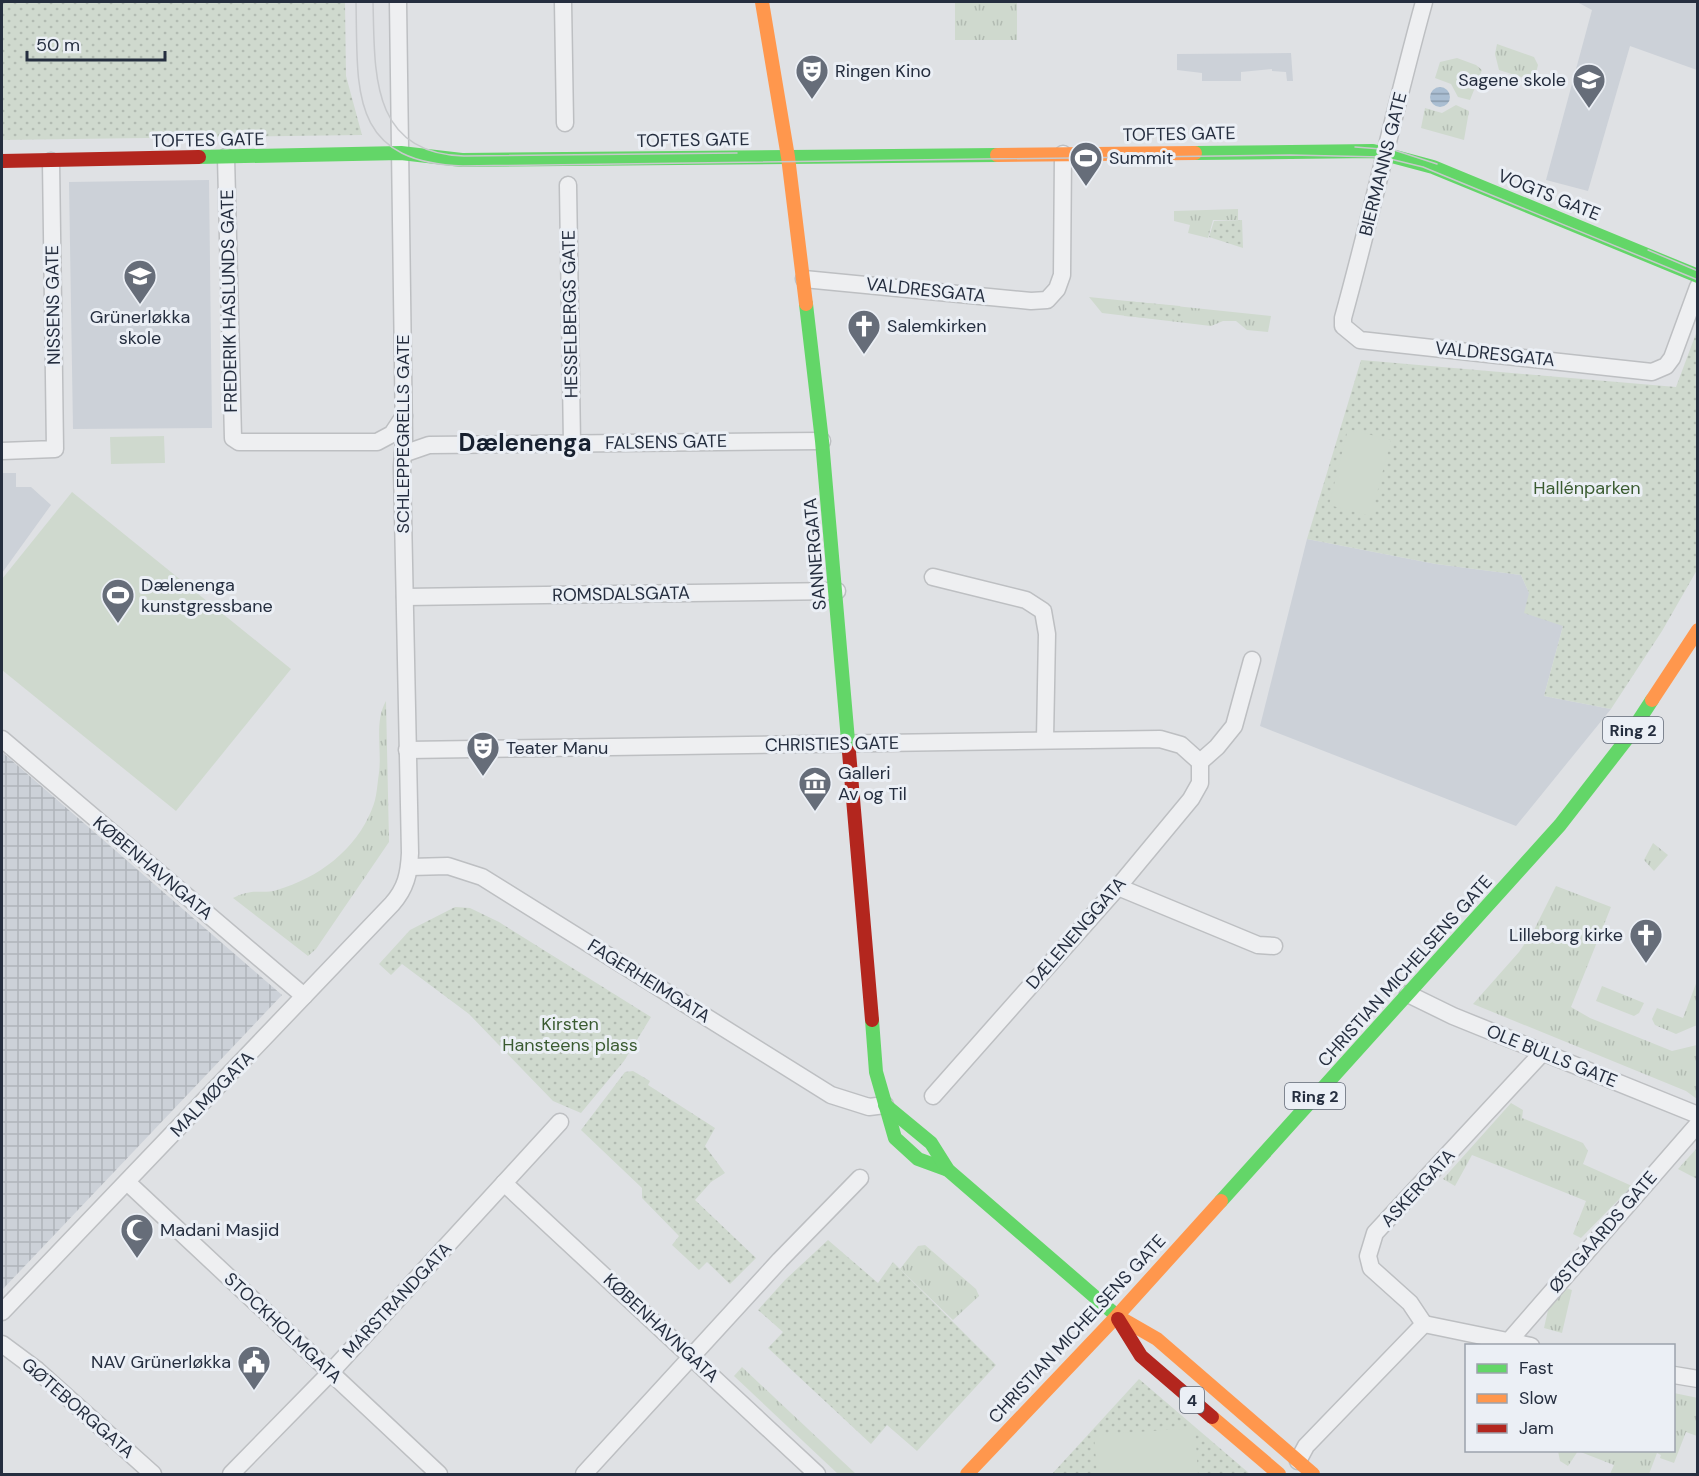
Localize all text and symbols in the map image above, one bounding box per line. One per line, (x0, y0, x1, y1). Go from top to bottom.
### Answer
scale bar (27, 24, 165, 62)
text: 50 m (36, 33, 80, 57)
theatre icon: Ringen Kino (794, 53, 830, 100)
place label: Ringen Kino (835, 59, 931, 83)
school or university icon: Sagene skole (1571, 62, 1607, 109)
place label: Sagene skole (1458, 68, 1566, 92)
street label: BIERMANNS GATE (1354, 89, 1412, 239)
street label: TOFTES GATE (1122, 121, 1236, 147)
street label: TOFTES GATE (151, 127, 265, 153)
street label: TOFTES GATE (636, 127, 750, 153)
sports icon: Summit (1068, 140, 1104, 187)
place label: Summit (1109, 146, 1173, 170)
street label: VOGTS GATE (1494, 164, 1604, 226)
street label: FREDERIK HASLUNDS GATE (215, 189, 243, 413)
street label: HESSELBERGS GATE (557, 230, 583, 398)
street label: NISSENS GATE (40, 245, 66, 365)
school or university icon: Grünerløkka skole (122, 258, 158, 305)
street label: VALDRESGATA (865, 272, 987, 308)
place label: Grünerløkka skole (90, 305, 190, 350)
church icon: Salemkirken (846, 308, 882, 355)
place label: Salemkirken (887, 314, 987, 338)
street label: SCHLEPPEGRELLS GATE (391, 335, 415, 533)
street label: VALDRESGATA (1434, 336, 1556, 372)
district label: Dælenenga (459, 427, 591, 458)
street label: FALSENS GATE (605, 429, 727, 455)
park label: Hallénparken (1533, 476, 1641, 500)
street label: SANNERGATA (798, 497, 832, 611)
place label: Dælenenga kunstgressbane (141, 573, 273, 618)
sports icon: Dælenenga kunstgressbane (100, 577, 136, 624)
street label: ROMSDALSGATA (552, 581, 690, 607)
road number: Ring 2 (1603, 717, 1663, 743)
theatre icon: Teater Manu (465, 730, 501, 777)
street label: CHRISTIES GATE (765, 731, 899, 757)
place label: Teater Manu (506, 736, 608, 760)
place label: Galleri Av og Til (838, 761, 907, 806)
museum icon: Galleri Av og Til (797, 765, 833, 812)
street label: KØBENHAVNGATA (88, 811, 218, 925)
street label: CHRISTIAN MICHELSENS GATE (1312, 870, 1498, 1072)
street label: DÆLENENGGATA (1021, 872, 1131, 994)
church icon: Lilleborg kirke (1628, 917, 1664, 964)
place label: Lilleborg kirke (1509, 923, 1623, 947)
street label: FAGERHEIMGATA (583, 934, 715, 1028)
park label: Kirsten Hansteens plass (502, 1012, 638, 1057)
street label: OLE BULLS GATE (1483, 1019, 1621, 1093)
street label: MALMØGATA (165, 1046, 259, 1142)
road number: Ring 2 (1285, 1083, 1345, 1109)
street label: ASKERGATA (1376, 1144, 1460, 1232)
street label: ØSTGAARDS GATE (1543, 1166, 1663, 1298)
mosque icon: Madani Masjid (119, 1212, 155, 1259)
place label: Madani Masjid (160, 1218, 279, 1242)
street label: CHRISTIAN MICHELSENS GATE (983, 1229, 1171, 1429)
street label: MARSTRANDGATA (337, 1237, 457, 1363)
street label: STOCKHOLMGATA (219, 1267, 347, 1389)
street label: KØBENHAVNGATA (598, 1268, 724, 1388)
public building icon: NAV Grünerløkka (236, 1344, 272, 1391)
legend (1465, 1344, 1675, 1452)
place label: NAV Grünerløkka (91, 1350, 231, 1374)
street label: GØTEBORGGATA (17, 1352, 139, 1464)
text: Fast (1519, 1356, 1554, 1380)
text: Slow (1519, 1386, 1558, 1410)
road number: 4 (1180, 1387, 1204, 1413)
text: Jam (1519, 1416, 1554, 1440)

